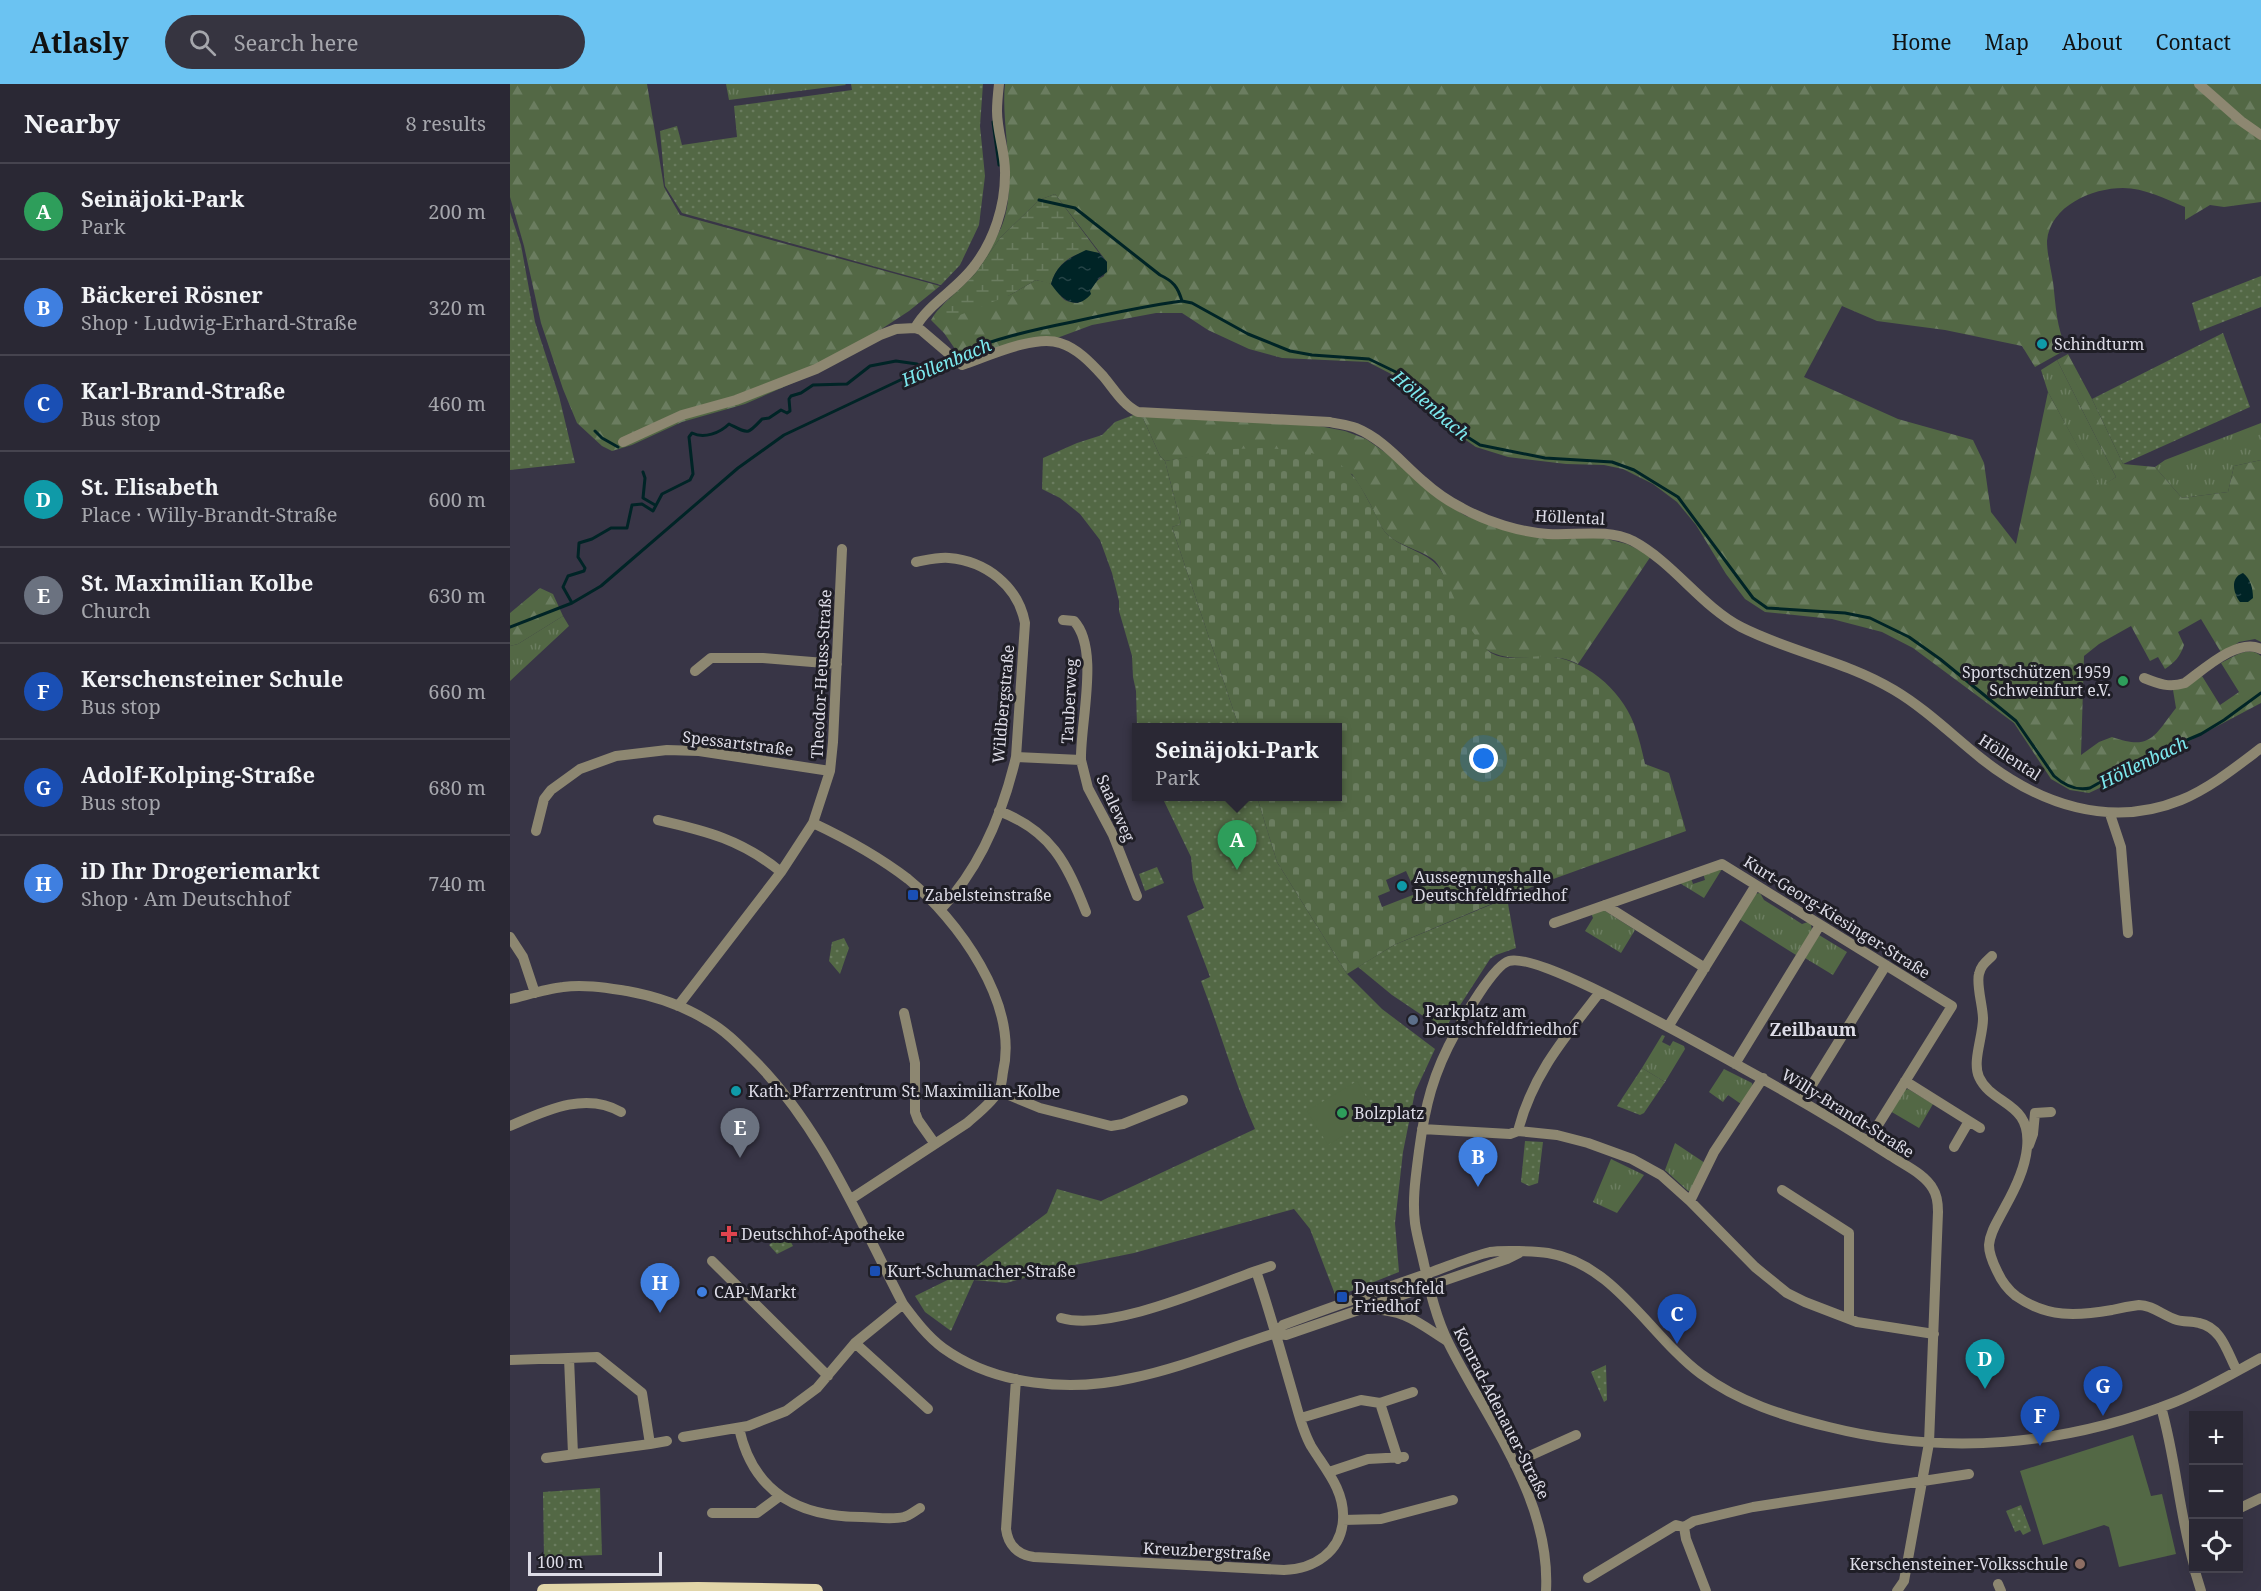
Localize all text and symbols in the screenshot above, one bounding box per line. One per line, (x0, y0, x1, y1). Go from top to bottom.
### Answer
search box (165, 15, 585, 69)
text: Atlasly (30, 23, 129, 61)
icon: search (186, 26, 219, 59)
text: Search here (234, 27, 359, 57)
text: Home (1892, 28, 1952, 56)
text: Map (1985, 28, 2029, 56)
text: About (2062, 28, 2123, 56)
text: Contact (2156, 28, 2231, 56)
text: Nearby (24, 105, 120, 141)
text: 8 results (406, 110, 486, 137)
text: Seinäjoki-Park (81, 183, 244, 213)
text: A (36, 198, 51, 225)
text: 200 m (428, 198, 486, 225)
text: Park (81, 213, 125, 240)
text: Bäckerei Rösner (81, 279, 263, 309)
text: B (37, 294, 50, 321)
text: 320 m (428, 294, 486, 321)
text: Shop · Ludwig-Erhard-Straße (81, 309, 357, 336)
water label: Höllenbach (897, 332, 995, 392)
place label: Schindturm (2054, 333, 2144, 355)
marker: Schindturm (2035, 337, 2049, 351)
water label: Höllenbach (1386, 364, 1475, 445)
text: Karl-Brand-Straße (81, 375, 285, 405)
text: C (37, 390, 50, 417)
text: 460 m (428, 390, 486, 417)
text: Bus stop (81, 405, 161, 432)
text: St. Elisabeth (81, 471, 219, 501)
text: D (36, 486, 51, 513)
text: 600 m (428, 486, 486, 513)
text: Place · Willy-Brandt-Straße (81, 501, 337, 528)
street label: Höllental (1534, 504, 1606, 530)
text: St. Maximilian Kolbe (81, 567, 313, 597)
text: E (37, 582, 50, 609)
text: 630 m (428, 582, 486, 609)
street label: Theodor-Heuss-Straße (806, 589, 836, 759)
text: Church (81, 597, 151, 624)
street label: Wildbergstraße (987, 644, 1019, 764)
street label: Tauberweg (1056, 657, 1082, 744)
place label: Sportschützen 1959 Schweinfurt e.V. (1962, 661, 2111, 701)
text: Kerschensteiner Schule (81, 663, 343, 693)
marker: Sportschützen 1959 Schweinfurt e.V. (2116, 674, 2130, 688)
text: F (37, 678, 50, 705)
text: 660 m (428, 678, 486, 705)
text: Bus stop (81, 693, 161, 720)
popup (1132, 723, 1342, 801)
street label: Spessartstraße (681, 725, 795, 761)
street label: Höllental (1975, 729, 2046, 785)
water label: Höllenbach (2094, 730, 2191, 794)
text: Seinäjoki-Park (1155, 734, 1319, 764)
your location (1469, 744, 1498, 773)
text: Adolf-Kolping-Straße (81, 759, 315, 789)
text: Park (1155, 764, 1200, 791)
street label: Saaleweg (1091, 771, 1141, 845)
text: G (36, 774, 51, 801)
text: 680 m (428, 774, 486, 801)
text: Bus stop (81, 789, 161, 816)
pin: A (1218, 820, 1256, 870)
street label: Kurt-Georg-Kiesinger-Straße (1740, 850, 1934, 984)
text: iD Ihr Drogeriemarkt (81, 855, 320, 885)
place label: Aussegnungshalle Deutschfeldfriedhof (1414, 866, 1569, 906)
text: H (35, 870, 52, 897)
text: 740 m (428, 870, 486, 897)
marker: Aussegnungshalle Deutschfeldfriedhof (1395, 879, 1409, 893)
place label: Zabelsteinstraße (925, 884, 1052, 906)
text: Shop · Am Deutschhof (81, 885, 290, 912)
marker: Zabelsteinstraße (906, 888, 920, 902)
place label: Parkplatz am Deutschfeldfriedhof (1425, 1000, 1580, 1040)
marker: Parkplatz am Deutschfeldfriedhof (1406, 1013, 1420, 1027)
district label: Zeilbaum (1769, 1017, 1857, 1041)
street label: Willy-Brandt-Straße (1777, 1063, 1919, 1163)
place label: Kath. Pfarrzentrum St. Maximilian-Kolbe (748, 1080, 1060, 1102)
marker: Kath. Pfarrzentrum St. Maximilian-Kolbe (729, 1084, 743, 1098)
place label: Bolzplatz (1354, 1102, 1424, 1124)
marker: Bolzplatz (1335, 1106, 1349, 1120)
pin: E (720, 1108, 760, 1158)
pin: B (1458, 1138, 1498, 1187)
place label: Deutschhof-Apotheke (741, 1223, 905, 1245)
marker: Deutschhof-Apotheke (722, 1227, 736, 1241)
place label: Kurt-Schumacher-Straße (887, 1260, 1076, 1282)
pin: H (640, 1264, 680, 1313)
marker: Kurt-Schumacher-Straße (868, 1264, 882, 1278)
place label: Deutschfeld Friedhof (1354, 1277, 1445, 1317)
place label: CAP-Markt (714, 1281, 797, 1303)
marker: CAP-Markt (695, 1285, 709, 1299)
marker: Deutschfeld Friedhof (1335, 1290, 1349, 1304)
pin: C (1658, 1294, 1696, 1344)
street label: Konrad-Adenauer-Straße (1449, 1323, 1555, 1503)
pin: D (1966, 1340, 2004, 1389)
pin: G (2084, 1366, 2122, 1416)
pin: F (2020, 1396, 2060, 1446)
map controls (2189, 1411, 2243, 1573)
button: + (2189, 1411, 2243, 1465)
button: − (2189, 1465, 2243, 1519)
button: locate (2189, 1519, 2243, 1573)
street label: Kreuzbergstraße (1142, 1537, 1272, 1565)
scale bar (528, 1549, 662, 1576)
text: 100 m (537, 1551, 583, 1573)
place label: Kerschensteiner-Volksschule (1849, 1553, 2068, 1575)
marker: Kerschensteiner-Volksschule (2073, 1557, 2087, 1571)

